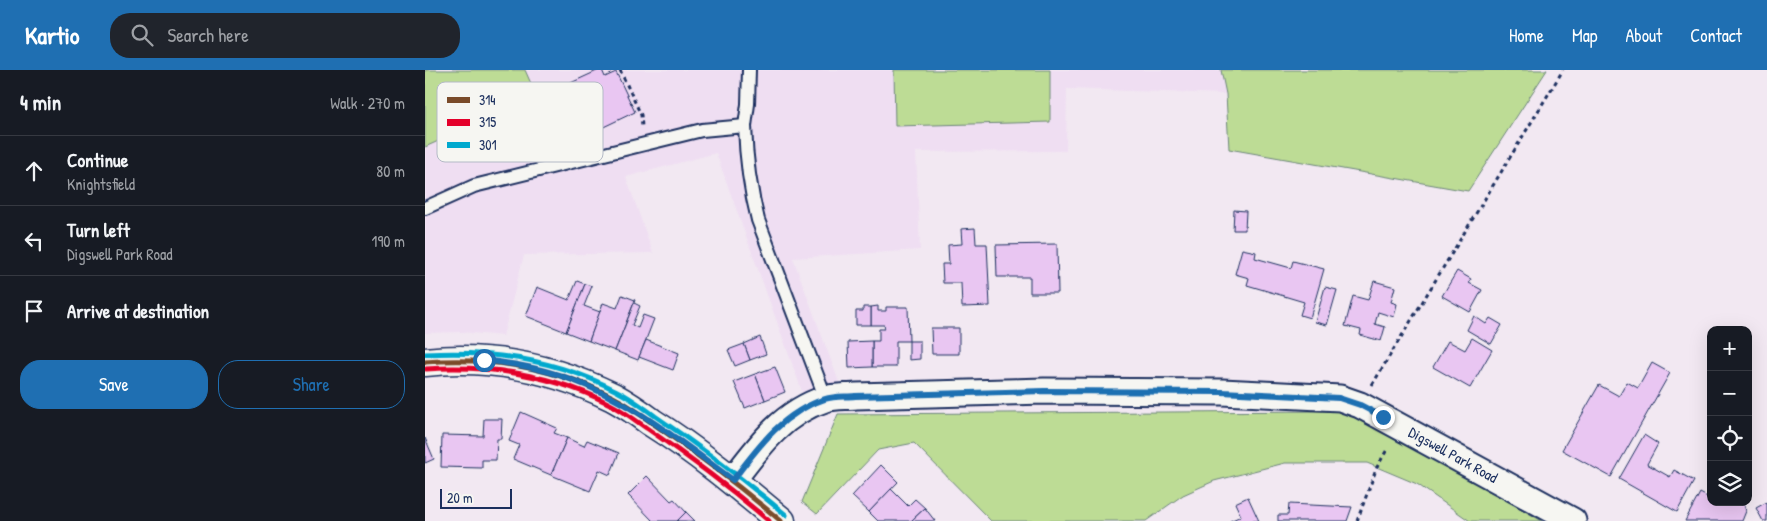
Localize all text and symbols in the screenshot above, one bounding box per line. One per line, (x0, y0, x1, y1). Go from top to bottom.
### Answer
search box (110, 13, 460, 58)
text: Kartio (25, 19, 80, 51)
icon: search (128, 21, 156, 49)
text: Search here (168, 22, 249, 48)
text: Home (1509, 23, 1544, 48)
text: Map (1572, 23, 1597, 48)
text: About (1625, 23, 1662, 48)
text: Contact (1690, 23, 1742, 48)
legend (437, 82, 603, 162)
text: 4 min (20, 88, 61, 117)
text: 314 (479, 90, 496, 109)
text: Walk · 270 m (330, 92, 405, 114)
text: 315 (479, 112, 496, 131)
text: 301 (479, 135, 497, 154)
text: Continue (67, 147, 128, 173)
icon: ahead (20, 157, 48, 185)
text: 80 m (376, 160, 405, 182)
text: Knightsfield (67, 173, 135, 195)
text: Turn left (67, 217, 130, 243)
icon: left (20, 227, 48, 255)
text: 190 m (372, 230, 405, 252)
text: Digswell Park Road (67, 243, 173, 265)
icon: arrive (20, 297, 48, 325)
text: Arrive at destination (67, 298, 209, 324)
map controls (1707, 326, 1752, 506)
button: + (1707, 326, 1752, 371)
route start (473, 349, 496, 372)
button: Save (20, 360, 208, 409)
button: Share (218, 360, 405, 409)
button: − (1707, 371, 1752, 416)
route end (1372, 406, 1395, 429)
button: locate (1707, 416, 1752, 461)
street label: Digswell Park Road (1405, 421, 1502, 488)
button: layers (1707, 461, 1752, 506)
scale bar (440, 486, 513, 509)
text: 20 m (447, 488, 473, 507)

